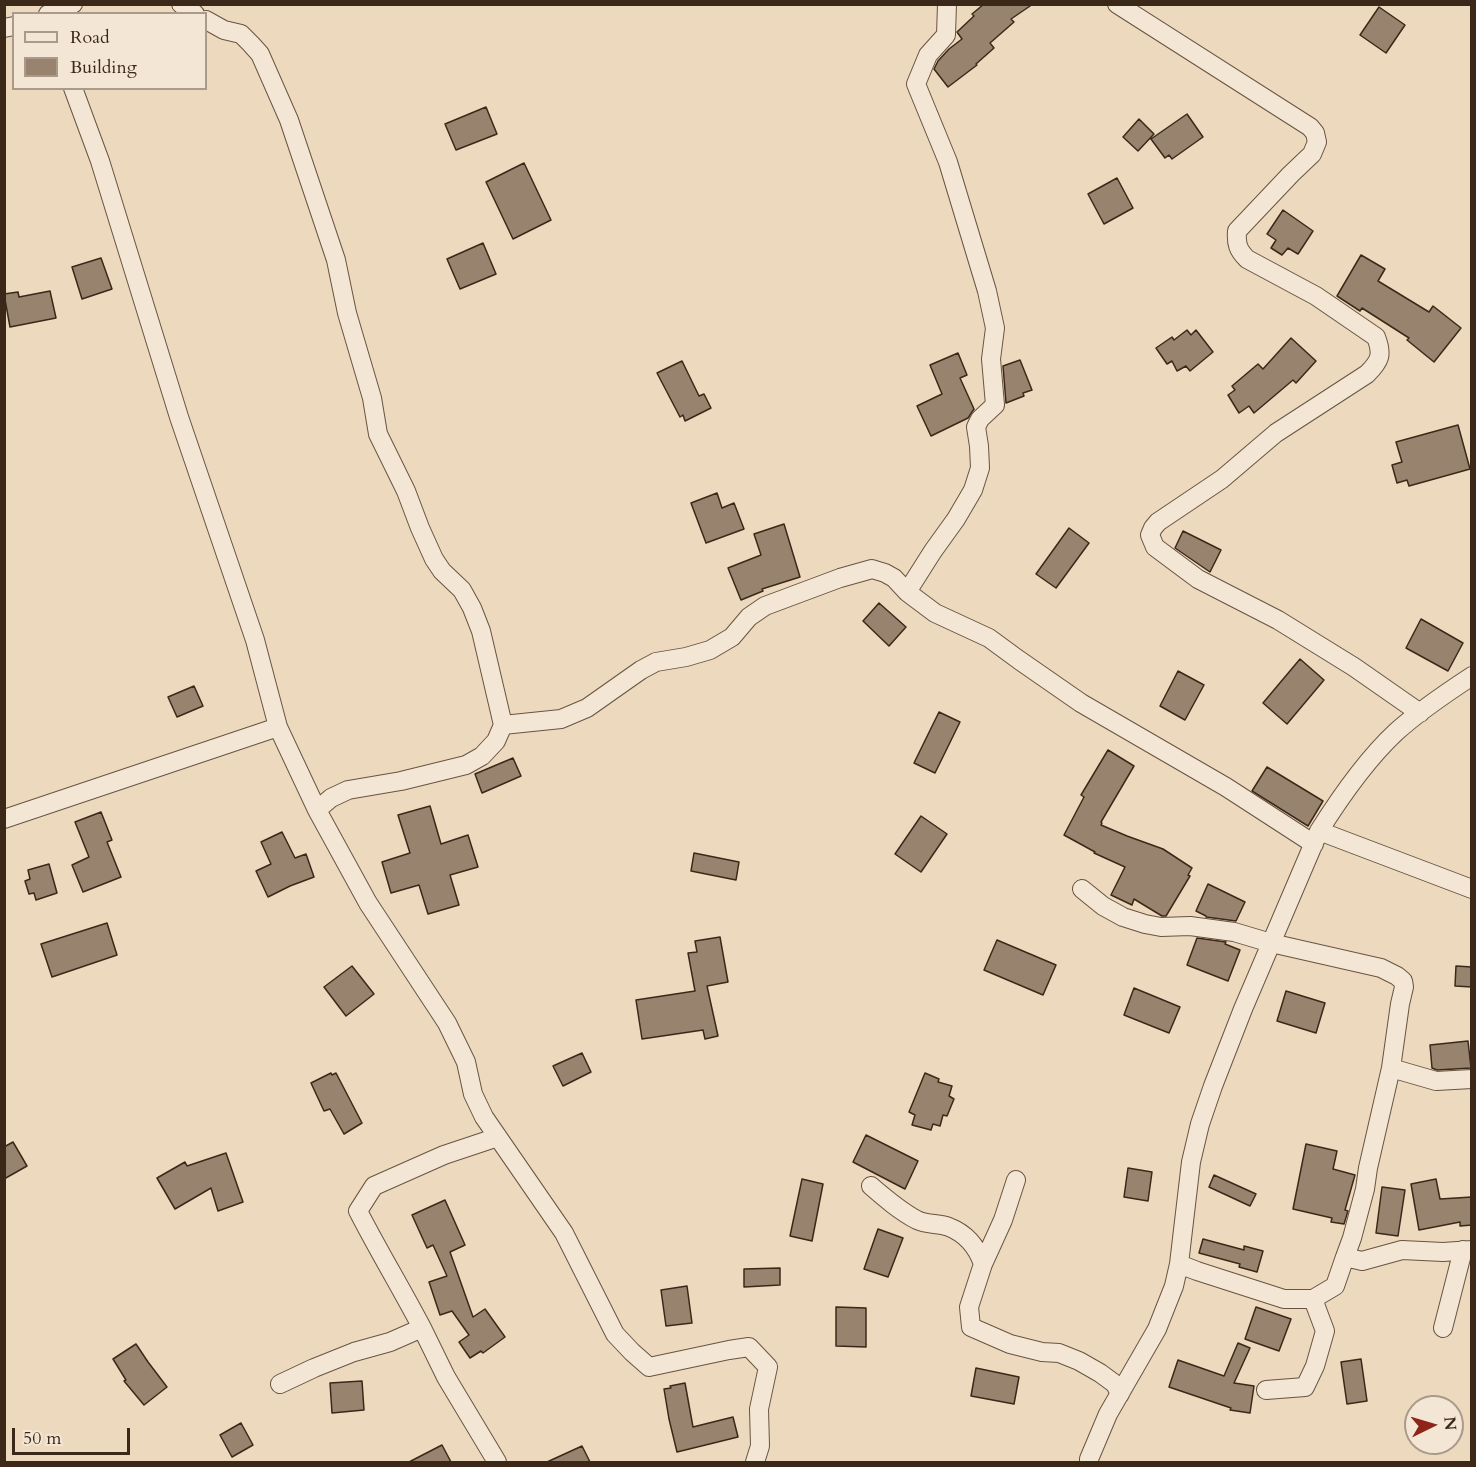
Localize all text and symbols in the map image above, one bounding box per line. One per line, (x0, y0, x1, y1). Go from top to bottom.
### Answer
legend (12, 12, 207, 90)
text: Road (70, 25, 110, 50)
text: Building (70, 55, 137, 80)
north arrow (1404, 1395, 1464, 1455)
scale bar (15, 1416, 134, 1454)
text: N (1438, 1416, 1462, 1431)
text: 50 m (23, 1426, 62, 1451)

